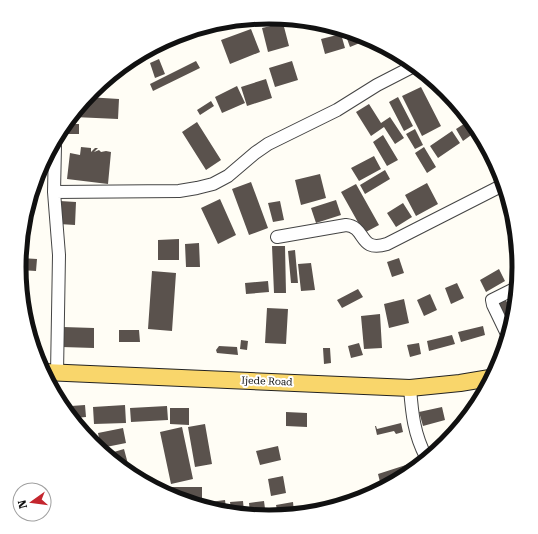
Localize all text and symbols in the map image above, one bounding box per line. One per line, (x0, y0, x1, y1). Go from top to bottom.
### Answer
street label: Ijede Road (241, 375, 293, 387)
north arrow (12, 482, 52, 522)
text: N (15, 498, 30, 510)

